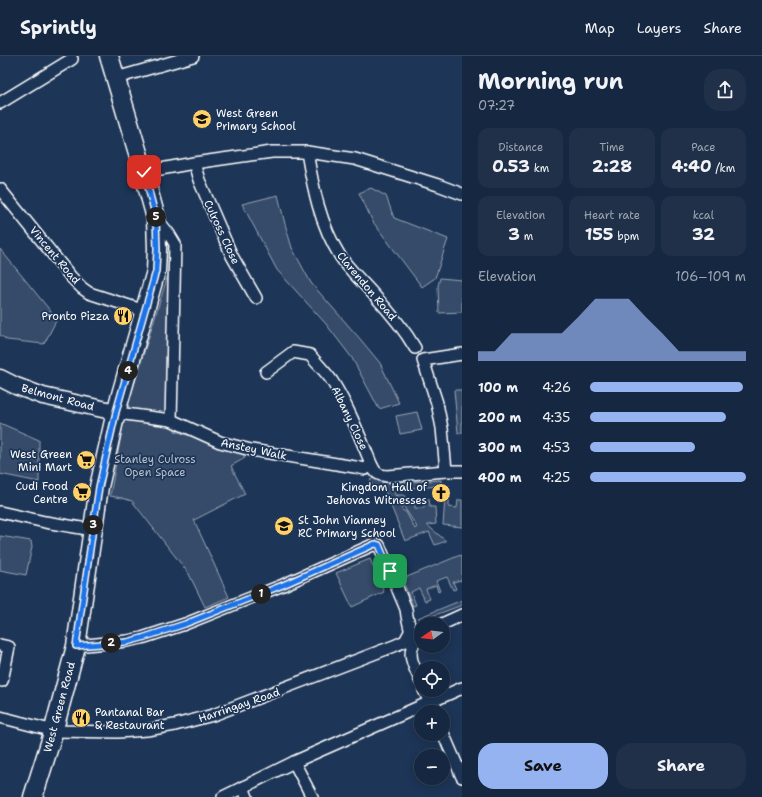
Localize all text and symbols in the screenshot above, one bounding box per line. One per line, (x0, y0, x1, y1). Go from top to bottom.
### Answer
text: Sprintly (20, 15, 97, 40)
text: Map (585, 19, 615, 37)
text: Layers (637, 19, 681, 37)
text: Share (703, 19, 742, 37)
text: Morning run (478, 67, 623, 96)
button: share (704, 69, 746, 111)
text: 07:27 (478, 97, 515, 114)
place label: West Green Primary School (216, 106, 296, 134)
school or university icon: West Green Primary School (191, 108, 213, 130)
text: Distance (498, 140, 543, 155)
text: Time (599, 140, 625, 155)
text: Pace (691, 140, 715, 155)
pin (127, 155, 161, 189)
text: 0.53 (492, 155, 530, 177)
text: 2:28 (592, 155, 632, 177)
text: 4:40 (672, 155, 712, 177)
icon: check (133, 161, 155, 183)
text: km (530, 161, 549, 176)
text: /km (712, 161, 735, 176)
street label: Culross Close (200, 198, 243, 267)
pin: 5 (146, 207, 166, 227)
text: Elevation (496, 208, 545, 223)
text: Heart rate (584, 208, 640, 223)
text: kcal (693, 208, 714, 223)
text: 5 (153, 209, 159, 224)
street label: Vincent Road (26, 223, 83, 287)
text: 3 (508, 223, 520, 245)
text: 155 (585, 223, 613, 245)
text: 32 (692, 223, 715, 245)
text: m (520, 229, 533, 244)
text: bpm (613, 229, 639, 244)
street label: Clarendon Road (333, 249, 400, 324)
text: Elevation (478, 268, 536, 285)
text: 106–109 m (675, 268, 746, 285)
restaurant icon: Pronto Pizza (112, 305, 134, 327)
place label: Pronto Pizza (41, 309, 109, 324)
pin: 4 (118, 361, 138, 381)
text: 4 (124, 363, 132, 378)
text: 100 m (478, 379, 518, 396)
text: 4:26 (542, 379, 571, 396)
street label: Belmont Road (20, 381, 96, 414)
street label: Albany Close (328, 384, 371, 453)
text: 200 m (478, 409, 521, 426)
text: 4:35 (542, 409, 570, 426)
street label: Anstey Walk (220, 435, 288, 464)
text: 300 m (478, 439, 522, 456)
text: 4:53 (542, 439, 570, 456)
place label: West Green Mini Mart (10, 447, 72, 475)
supermarket icon: West Green Mini Mart (75, 449, 97, 471)
park label: Stanley Culross Open Space (114, 452, 196, 480)
text: 400 m (478, 469, 522, 486)
text: 4:25 (542, 469, 570, 486)
place label: Cudi Food Centre (15, 479, 68, 507)
place label: Kingdom Hall of Jehovas Witnesses (327, 480, 428, 508)
supermarket icon: Cudi Food Centre (71, 481, 93, 503)
church icon: Kingdom Hall of Jehovas Witnesses (430, 482, 452, 504)
place label: St John Vianney RC Primary School (298, 513, 396, 541)
pin: 3 (83, 515, 103, 535)
school or university icon: St John Vianney RC Primary School (273, 515, 295, 537)
text: 3 (89, 517, 97, 532)
pin (373, 554, 407, 588)
icon: arrive (379, 560, 401, 582)
pin: 1 (251, 584, 271, 604)
text: 1 (258, 586, 264, 601)
north arrow (414, 617, 450, 653)
map controls (414, 617, 450, 785)
pin: 2 (101, 633, 121, 653)
text: 2 (107, 635, 115, 650)
street label: West Green Road (40, 660, 79, 754)
button: locate (414, 661, 450, 697)
street label: Harringay Road (197, 685, 282, 726)
place label: Pantanal Bar & Restaurant (95, 705, 165, 733)
button: + (414, 705, 450, 741)
restaurant icon: Pantanal Bar & Restaurant (70, 707, 92, 729)
button: Save (478, 743, 608, 789)
button: Share (616, 743, 746, 789)
button: − (414, 749, 450, 785)

